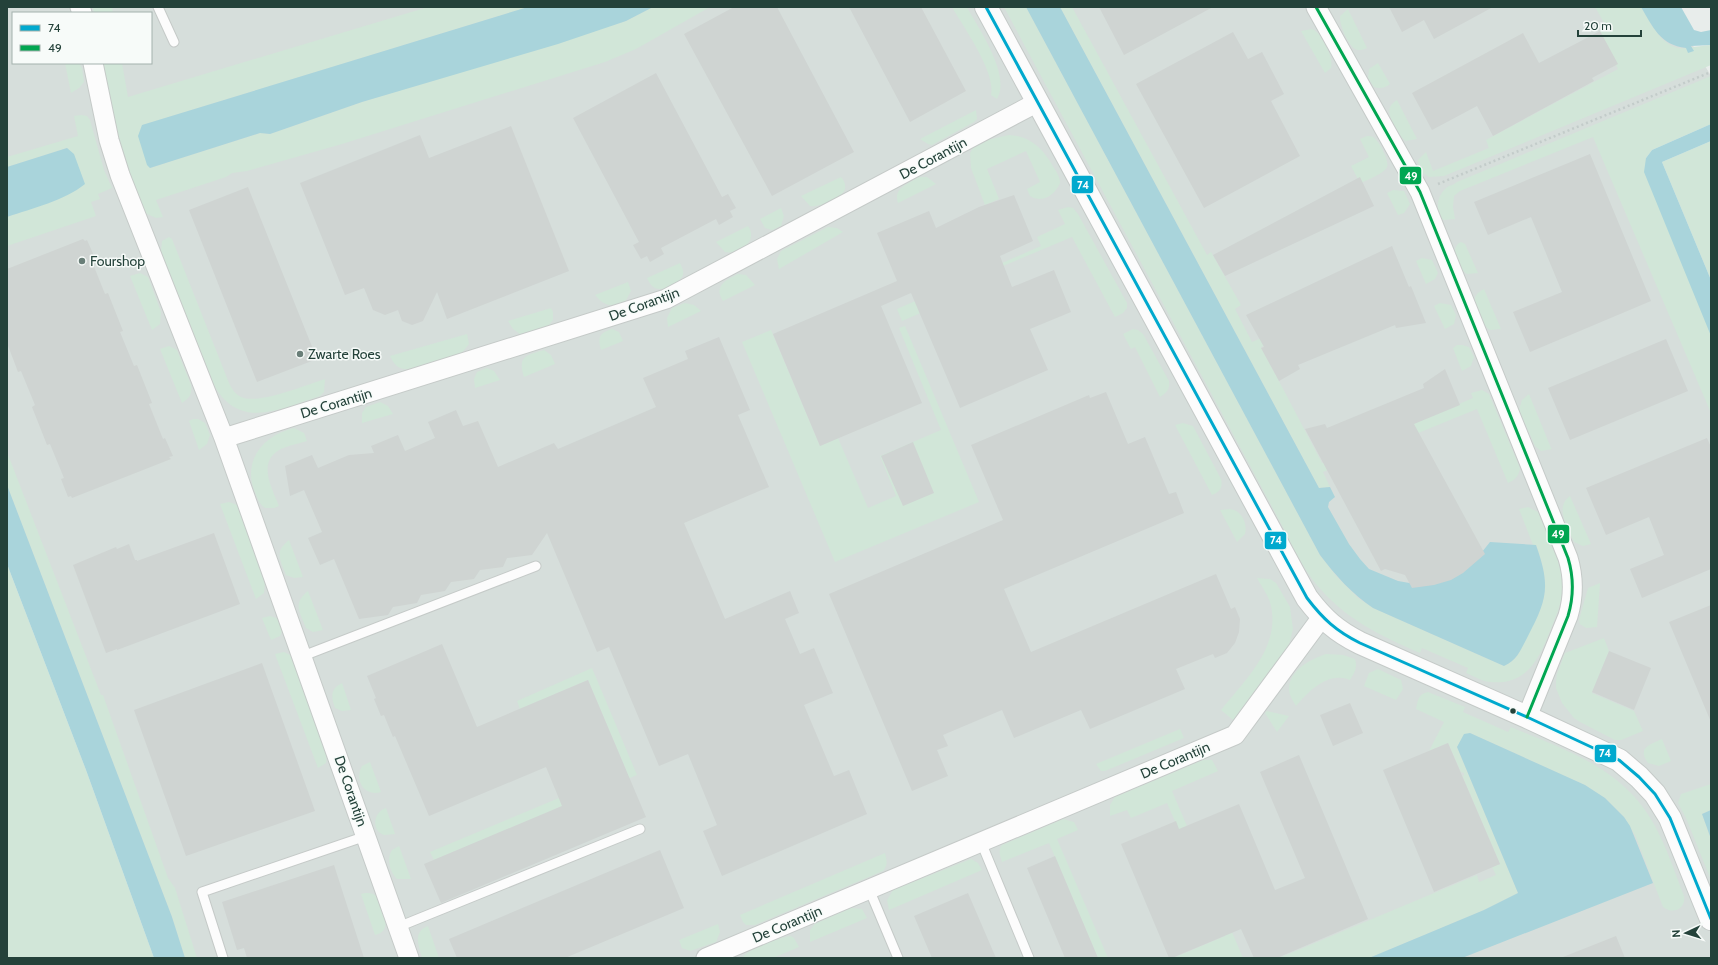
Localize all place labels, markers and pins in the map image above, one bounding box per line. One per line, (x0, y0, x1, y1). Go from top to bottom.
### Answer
place label: Fourshop (90, 252, 145, 270)
marker: Fourshop (77, 256, 87, 266)
place label: Zwarte Roes (308, 345, 381, 363)
marker: Zwarte Roes (295, 349, 305, 359)
unlabelled marker (1508, 706, 1518, 716)

